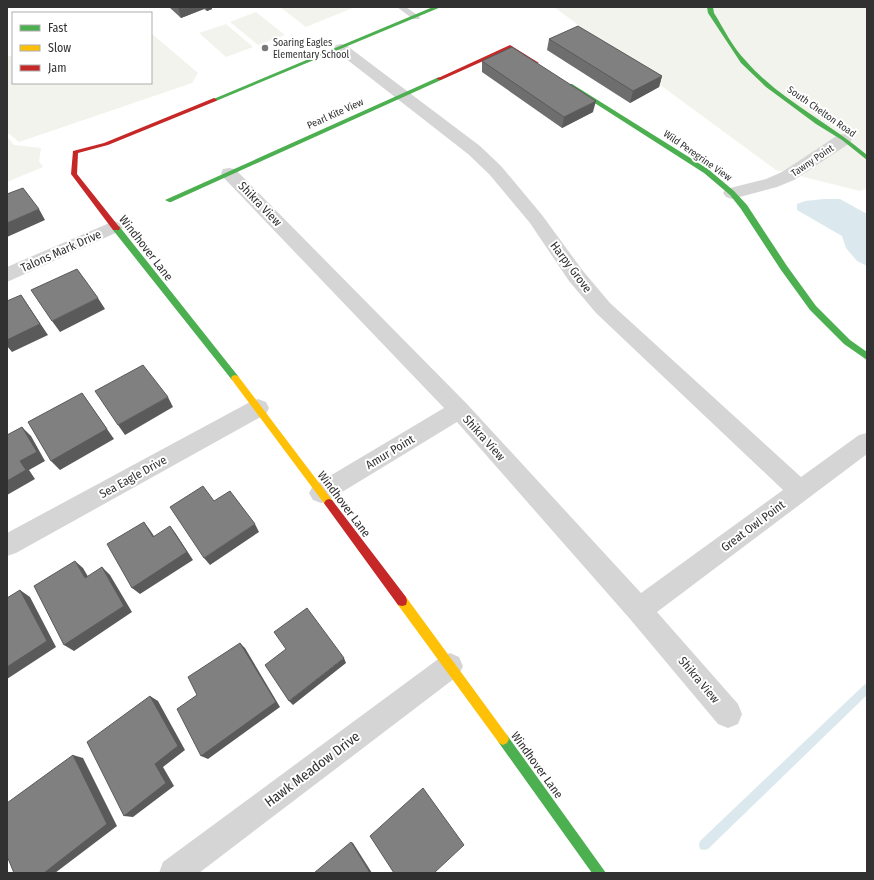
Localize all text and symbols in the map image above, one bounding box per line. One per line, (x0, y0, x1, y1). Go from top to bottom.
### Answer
legend (12, 12, 152, 84)
text: Fast (48, 21, 67, 35)
place label: Soaring Eagles Elementary School (273, 37, 349, 61)
text: Slow (48, 41, 71, 55)
marker: Soaring Eagles Elementary School (260, 43, 270, 53)
text: Jam (48, 61, 66, 75)
street label: South Chelton Road (785, 84, 858, 140)
street label: Pearl Kite View (305, 96, 366, 132)
street label: Wild Peregrine View (661, 128, 734, 184)
street label: Tawny Point (789, 142, 837, 179)
street label: Shikra View (235, 179, 285, 229)
street label: Windhover Lane (116, 213, 176, 283)
street label: Talons Mark Drive (18, 227, 104, 275)
street label: Harpy Grove (547, 239, 595, 295)
street label: Shikra View (460, 412, 508, 464)
street label: Amur Point (363, 432, 417, 472)
street label: Sea Eagle Drive (97, 453, 169, 501)
street label: Windhover Lane (315, 468, 373, 540)
street label: Great Owl Point (718, 497, 788, 554)
street label: Shikra View (676, 654, 723, 706)
street label: Hawk Meadow Drive (261, 728, 363, 811)
street label: Windhover Lane (508, 729, 566, 801)

